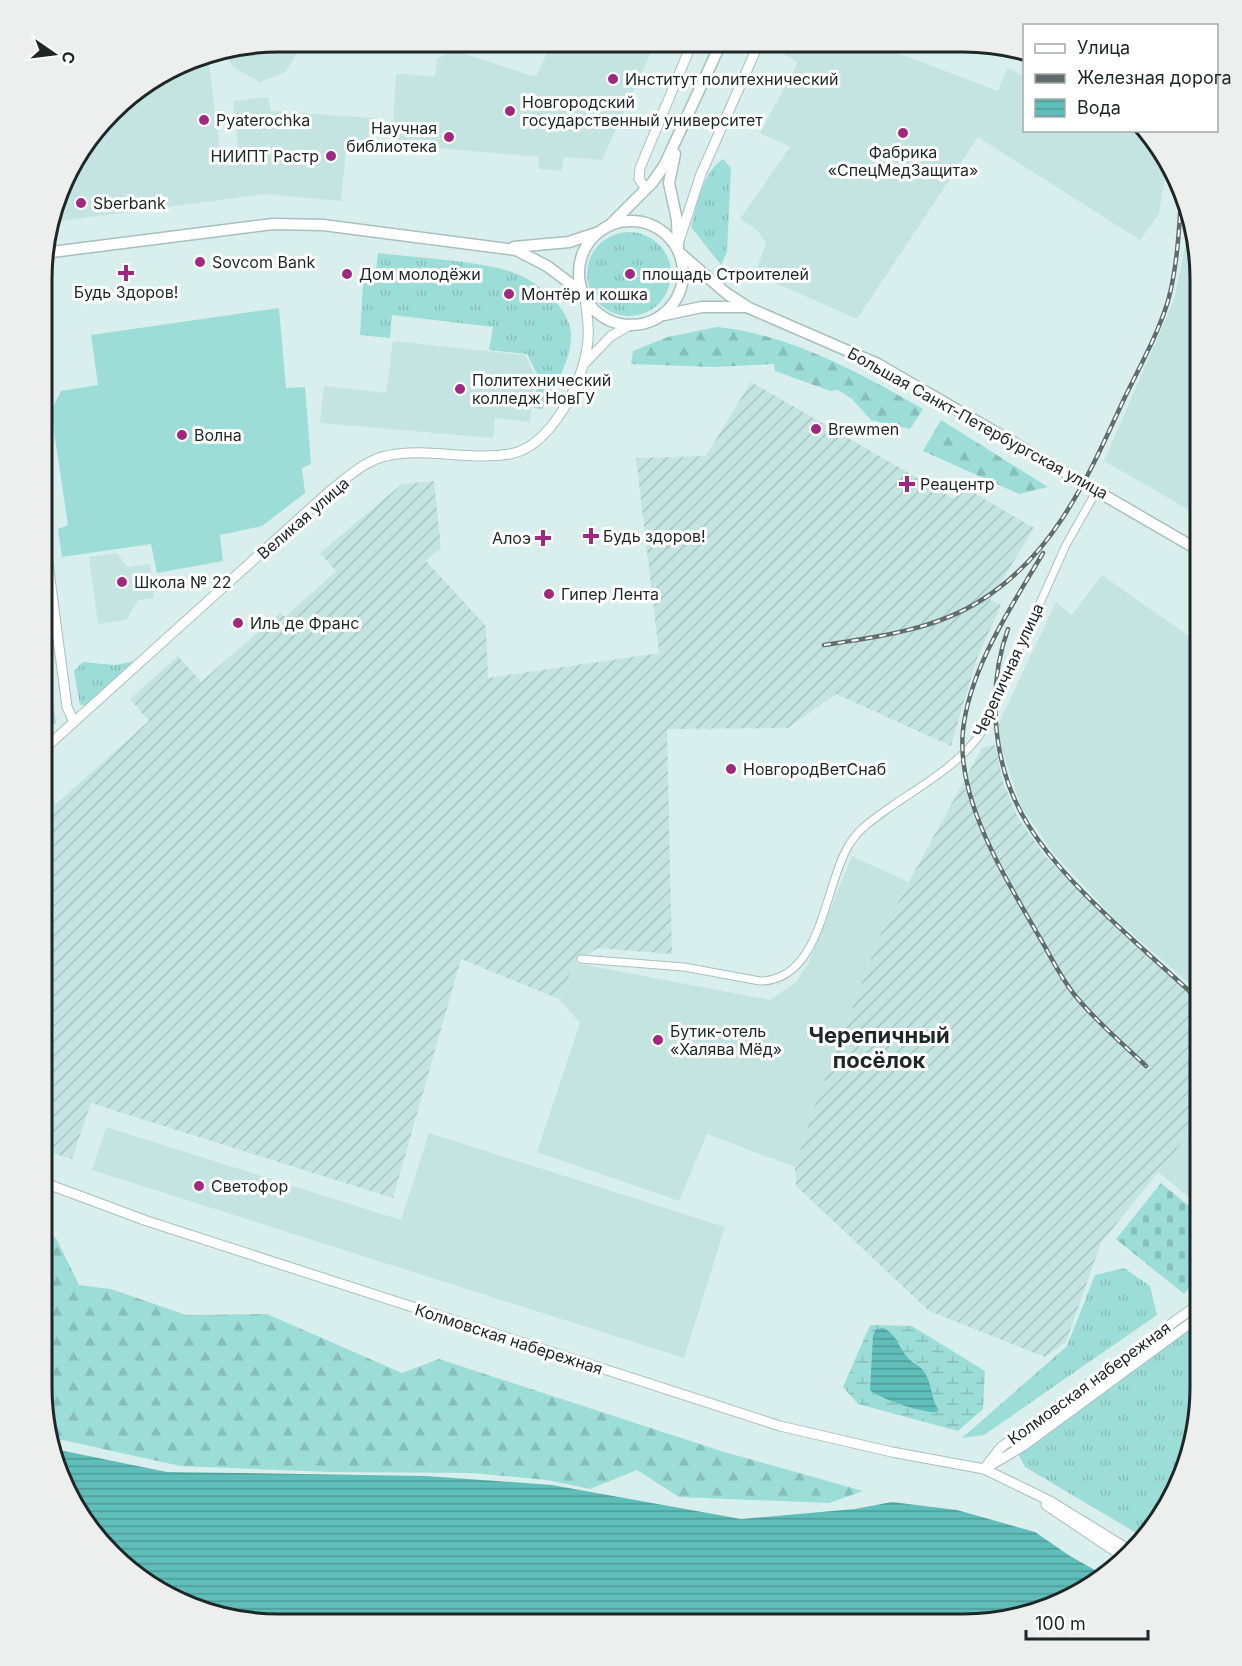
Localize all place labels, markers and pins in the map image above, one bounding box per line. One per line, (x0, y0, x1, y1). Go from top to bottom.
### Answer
place label: Институт политехнический (625, 69, 838, 89)
marker: Институт политехнический (606, 72, 620, 86)
place label: Новгородский государственный университет (522, 92, 763, 130)
marker: Новгородский государственный университет (503, 104, 517, 118)
place label: Pyaterochka (216, 110, 310, 130)
marker: Pyaterochka (197, 113, 211, 127)
place label: Научная библиотека (346, 118, 437, 156)
marker: Фабрика «СпецМедЗащита» (896, 126, 910, 140)
marker: Научная библиотека (442, 130, 456, 144)
place label: Фабрика «СпецМедЗащита» (828, 142, 978, 180)
place label: НИИПТ Растр (210, 146, 319, 166)
marker: НИИПТ Растр (324, 149, 338, 163)
place label: Sberbank (93, 193, 166, 213)
marker: Sberbank (74, 196, 88, 210)
place label: Sovcom Bank (212, 252, 315, 272)
marker: Sovcom Bank (193, 255, 207, 269)
place label: Дом молодёжи (359, 264, 481, 284)
place label: площадь Строителей (642, 264, 809, 284)
marker: Будь Здоров! (119, 266, 133, 280)
marker: Дом молодёжи (340, 267, 354, 281)
marker: площадь Строителей (623, 267, 637, 281)
place label: Будь Здоров! (74, 282, 178, 302)
place label: Монтёр и кошка (521, 284, 648, 304)
marker: Монтёр и кошка (502, 287, 516, 301)
place label: Политехнический колледж НовГУ (472, 370, 611, 408)
marker: Политехнический колледж НовГУ (453, 382, 467, 396)
place label: Brewmen (828, 419, 899, 439)
marker: Brewmen (809, 422, 823, 436)
place label: Волна (194, 425, 242, 445)
marker: Волна (175, 428, 189, 442)
place label: Реацентр (920, 474, 994, 494)
marker: Реацентр (898, 475, 916, 493)
place label: Будь здоров! (603, 526, 706, 546)
place label: Алоэ (492, 528, 531, 548)
marker: Будь здоров! (584, 529, 598, 543)
marker: Алоэ (536, 531, 550, 545)
place label: Школа № 22 (134, 572, 231, 592)
marker: Школа № 22 (115, 575, 129, 589)
place label: Гипер Лента (561, 584, 659, 604)
marker: Гипер Лента (542, 587, 556, 601)
place label: Иль де Франс (250, 613, 359, 633)
marker: Иль де Франс (231, 616, 245, 630)
place label: НовгородВетСнаб (743, 759, 886, 779)
marker: НовгородВетСнаб (724, 762, 738, 776)
place label: Бутик-отель «Халява Мёд» (670, 1021, 782, 1059)
marker: Бутик-отель «Халява Мёд» (651, 1033, 665, 1047)
place label: Светофор (211, 1176, 288, 1196)
marker: Светофор (192, 1179, 206, 1193)

